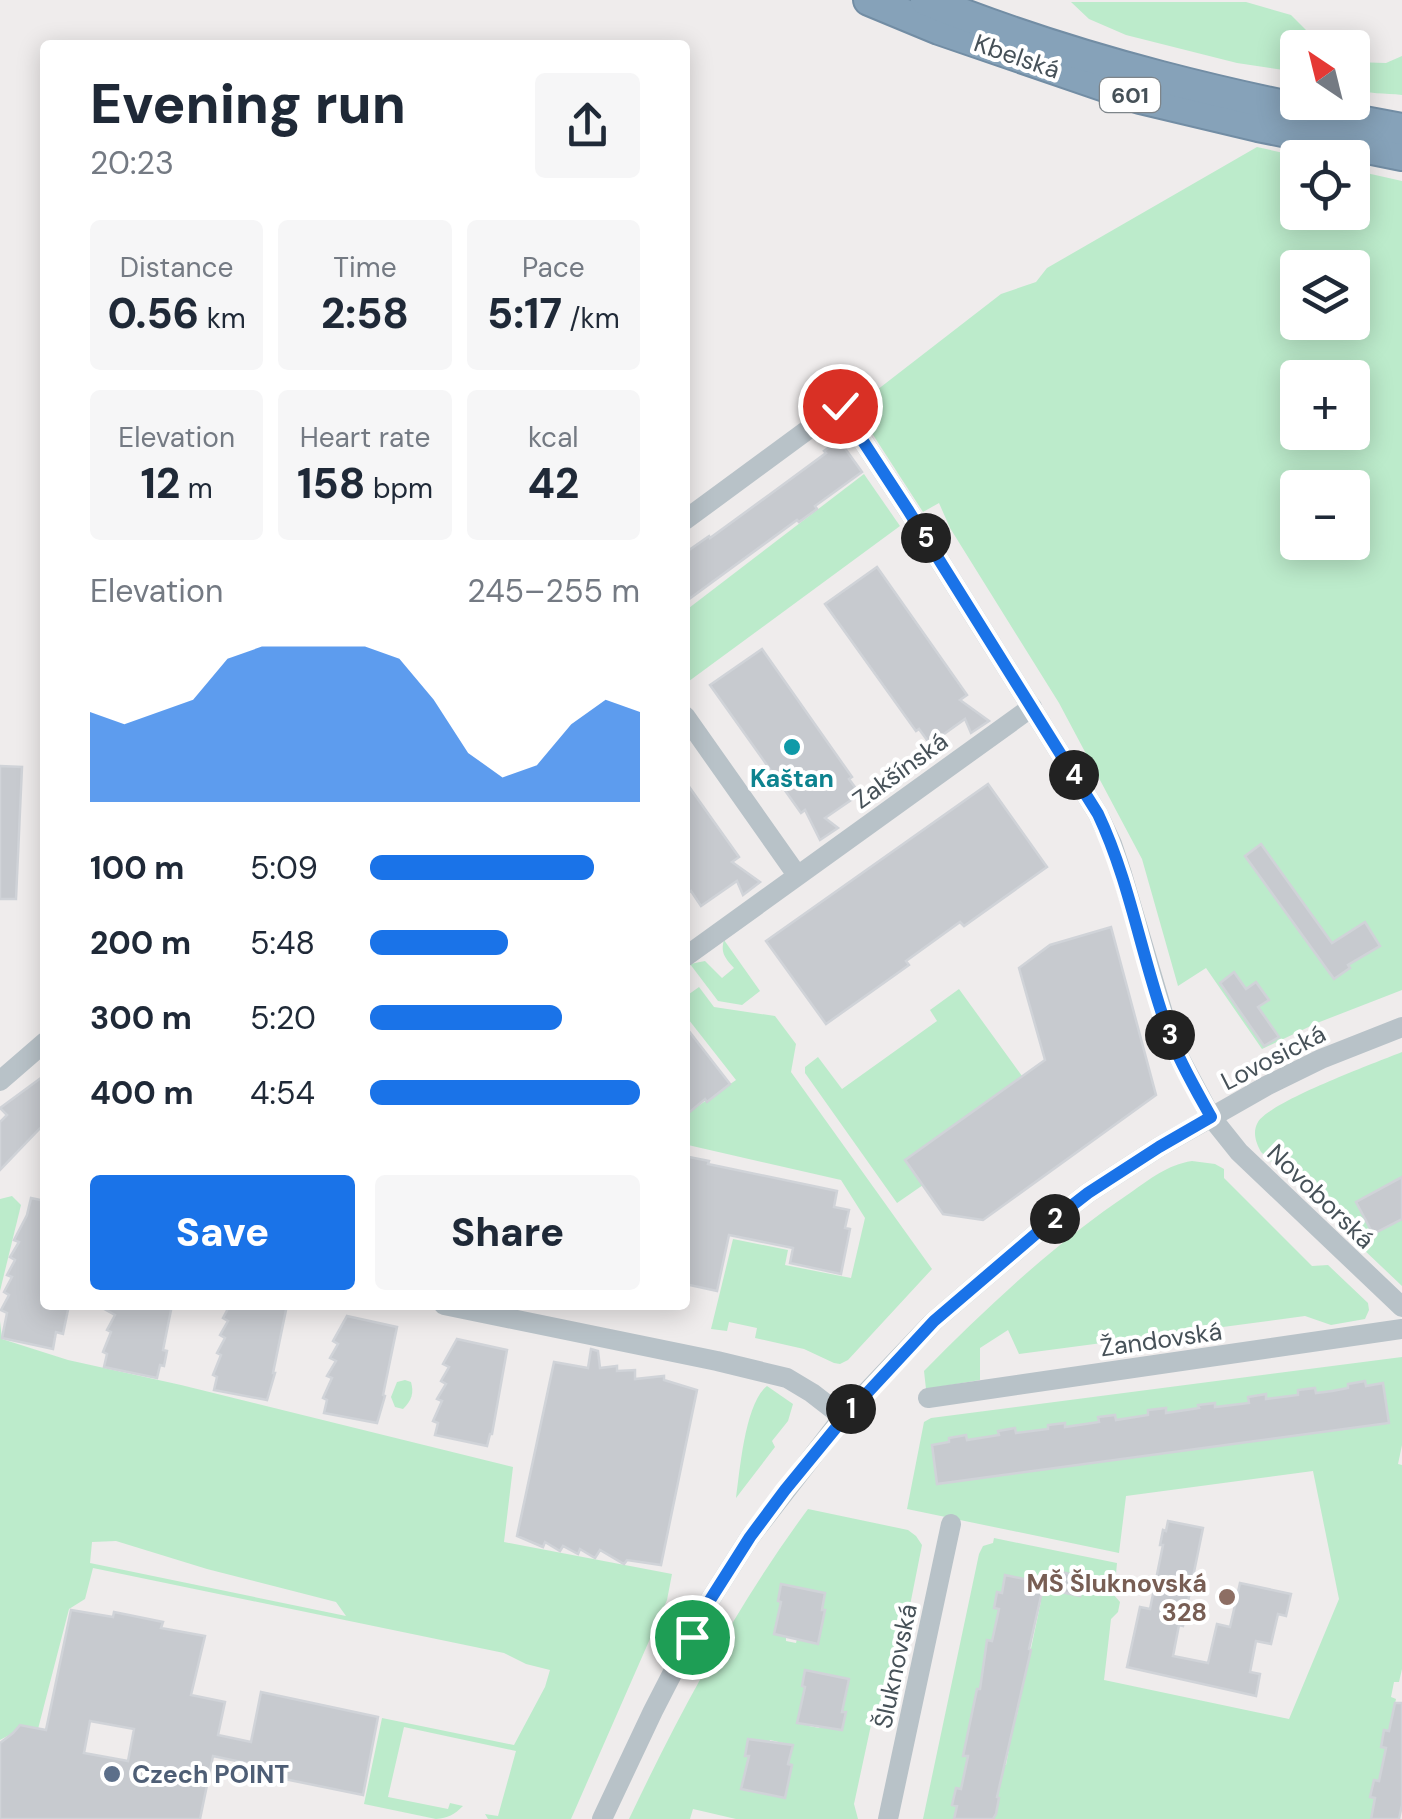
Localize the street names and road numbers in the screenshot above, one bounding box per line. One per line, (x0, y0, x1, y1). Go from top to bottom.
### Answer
street label: Kbelská (970, 26, 1064, 87)
road number: 601 (1100, 78, 1160, 112)
street label: Zakšínská (846, 725, 955, 816)
street label: Lovosická (1215, 1017, 1331, 1098)
street label: Novoborská (1260, 1137, 1381, 1256)
street label: Žandovská (1098, 1315, 1224, 1364)
street label: Šluknovská (866, 1601, 925, 1732)

